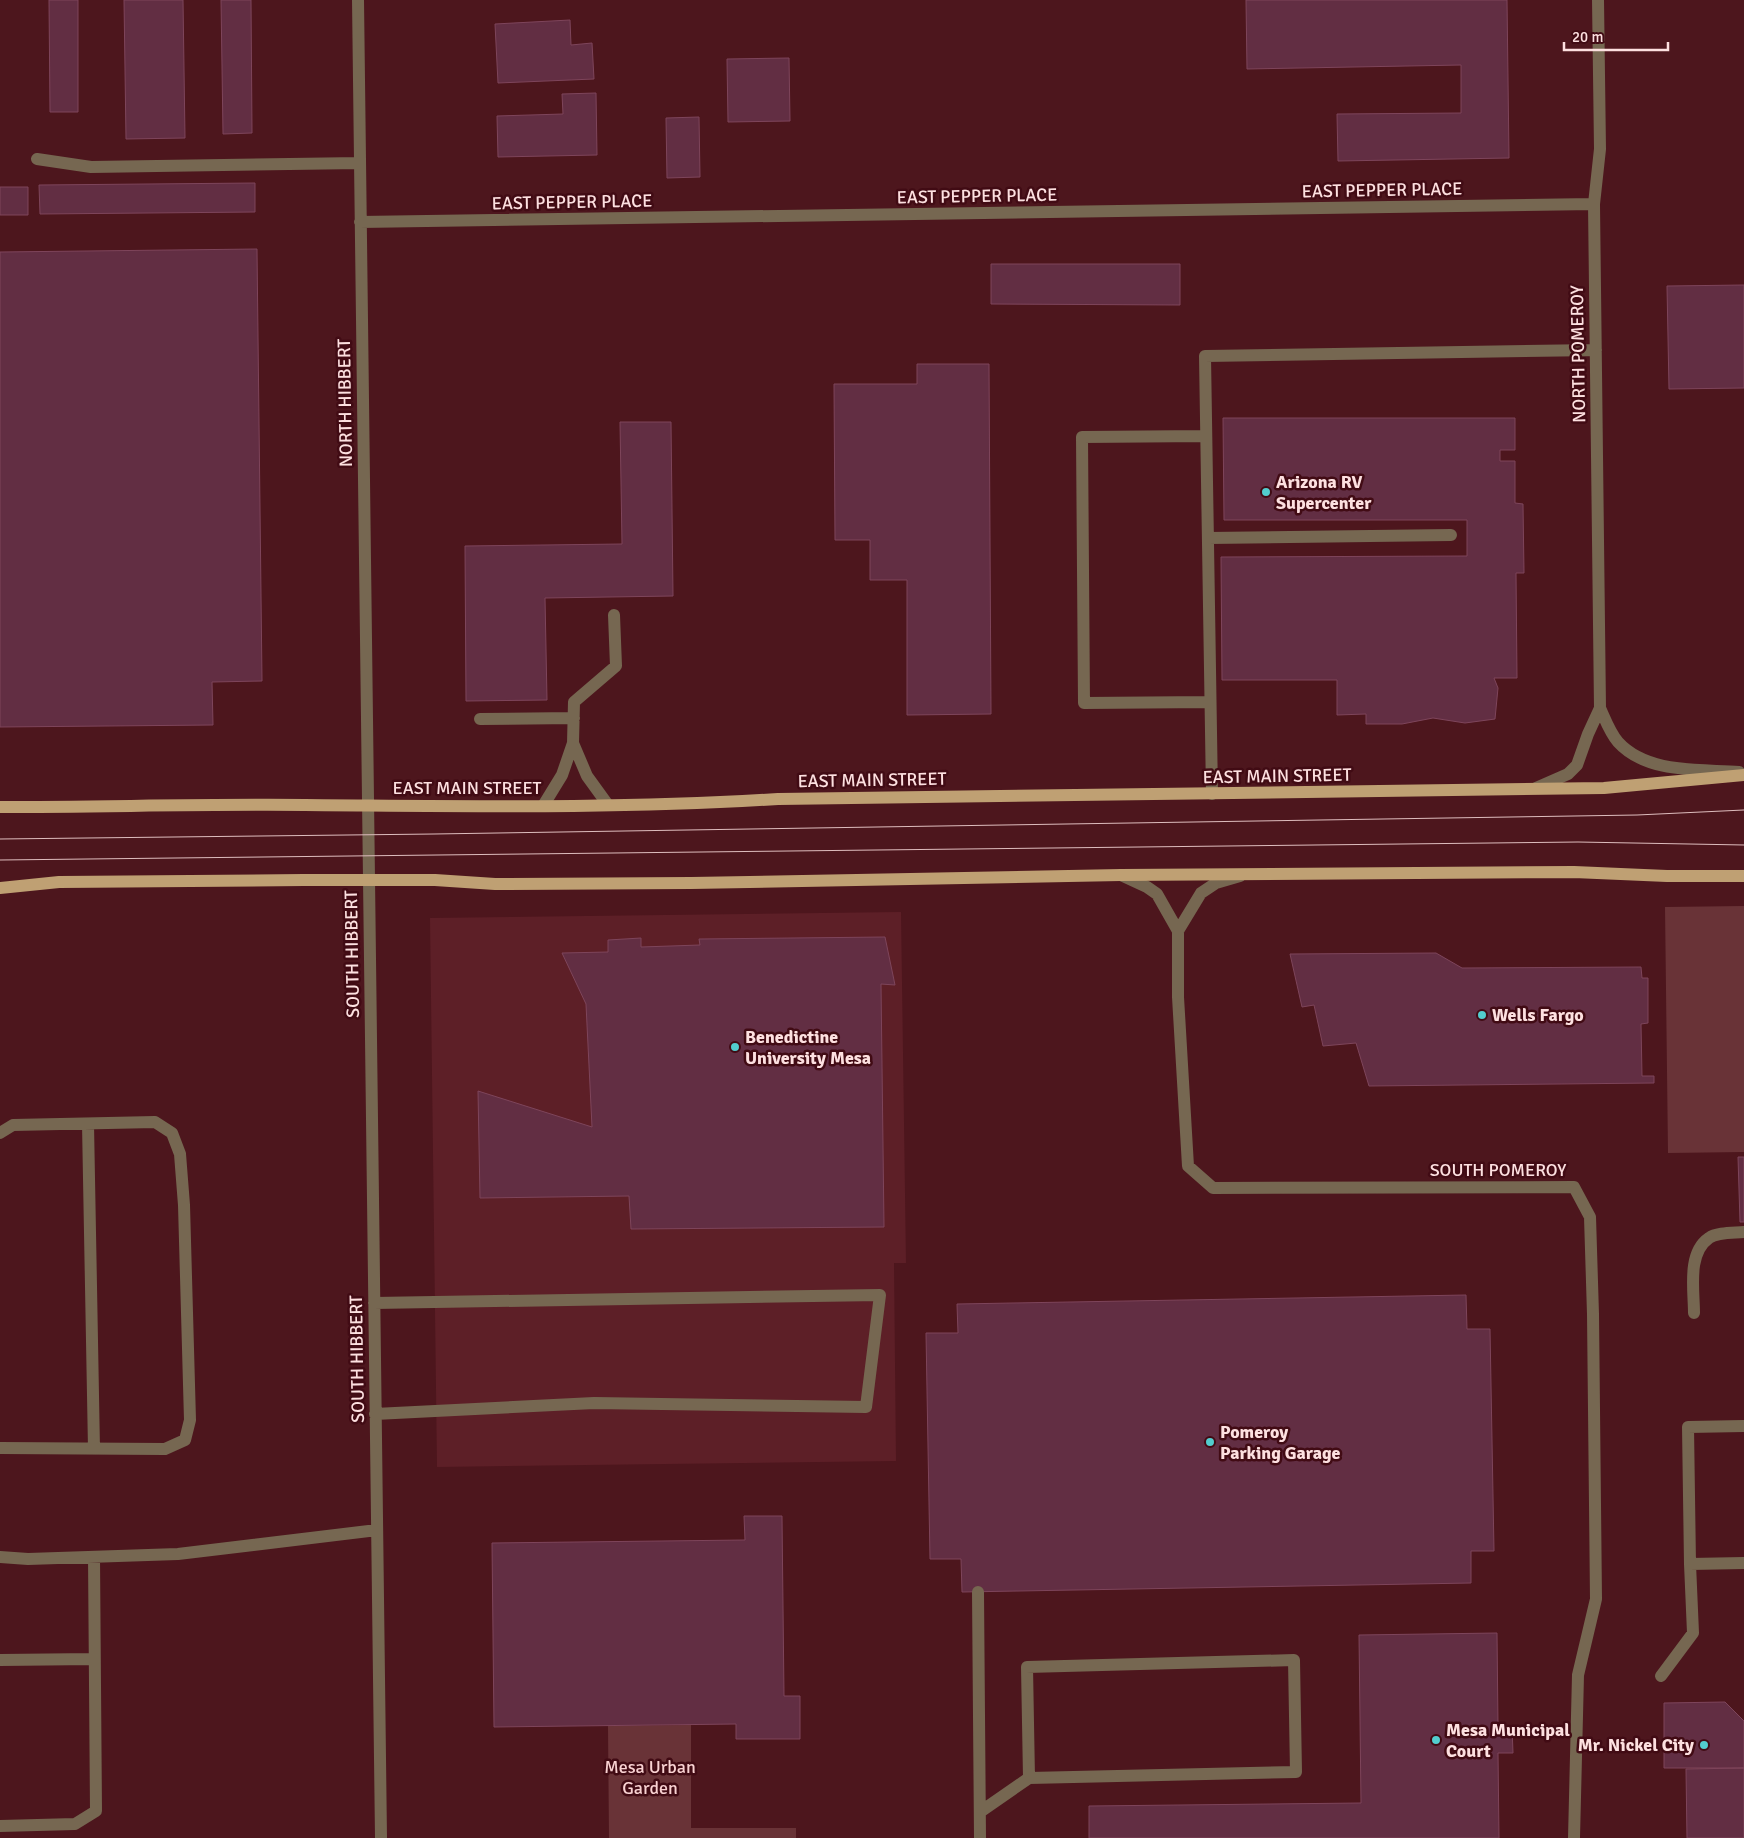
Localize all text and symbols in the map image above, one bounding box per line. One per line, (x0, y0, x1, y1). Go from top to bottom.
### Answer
scale bar (1564, 20, 1668, 52)
text: 20 m (1572, 28, 1603, 46)
street label: EAST PEPPER PLACE (1302, 178, 1462, 202)
street label: EAST PEPPER PLACE (897, 184, 1057, 208)
street label: EAST PEPPER PLACE (492, 190, 652, 214)
street label: NORTH POMEROY (1566, 285, 1590, 423)
street label: NORTH HIBBERT (333, 338, 357, 467)
place label: Arizona RV Supercenter (1276, 471, 1372, 514)
marker: Arizona RV Supercenter (1260, 486, 1272, 498)
street label: EAST MAIN STREET (1202, 764, 1352, 788)
street label: EAST MAIN STREET (797, 768, 947, 792)
street label: EAST MAIN STREET (393, 777, 542, 799)
street label: SOUTH HIBBERT (340, 890, 364, 1018)
place label: Wells Fargo (1492, 1004, 1584, 1026)
marker: Wells Fargo (1476, 1009, 1488, 1021)
place label: Benedictine University Mesa (745, 1026, 871, 1069)
marker: Benedictine University Mesa (729, 1041, 741, 1053)
street label: SOUTH POMEROY (1430, 1159, 1566, 1181)
street label: SOUTH HIBBERT (345, 1295, 369, 1423)
place label: Pomeroy Parking Garage (1220, 1421, 1341, 1464)
marker: Pomeroy Parking Garage (1204, 1436, 1216, 1448)
place label: Mesa Municipal Court (1446, 1719, 1570, 1762)
marker: Mesa Municipal Court (1430, 1734, 1442, 1746)
place label: Mr. Nickel City (1578, 1734, 1694, 1756)
marker: Mr. Nickel City (1698, 1739, 1710, 1751)
park label: Mesa Urban Garden (604, 1756, 696, 1799)

